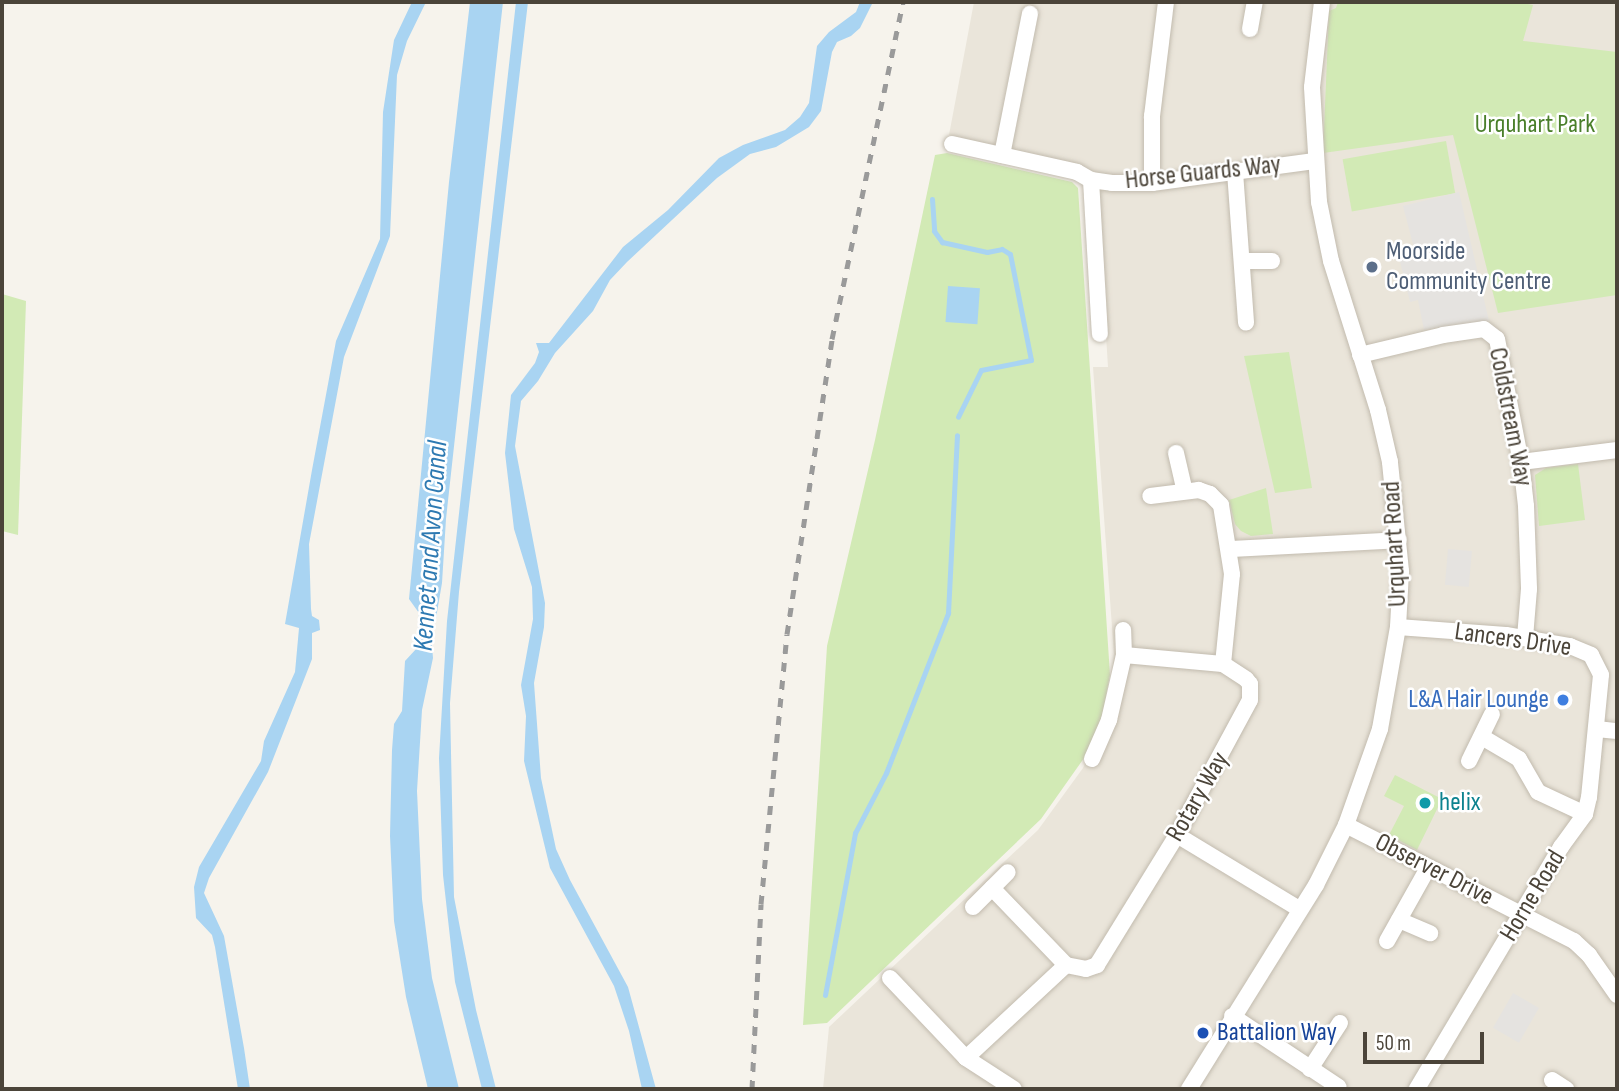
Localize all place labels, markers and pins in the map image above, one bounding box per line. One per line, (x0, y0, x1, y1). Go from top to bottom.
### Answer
place label: Moorside Community Centre (1386, 236, 1551, 298)
marker: Moorside Community Centre (1364, 259, 1380, 275)
place label: L&A Hair Lounge (1408, 684, 1549, 716)
marker: L&A Hair Lounge (1555, 692, 1571, 708)
place label: helix (1439, 787, 1481, 819)
marker: helix (1417, 795, 1433, 811)
place label: Battalion Way (1217, 1017, 1337, 1049)
marker: Battalion Way (1195, 1025, 1211, 1041)

